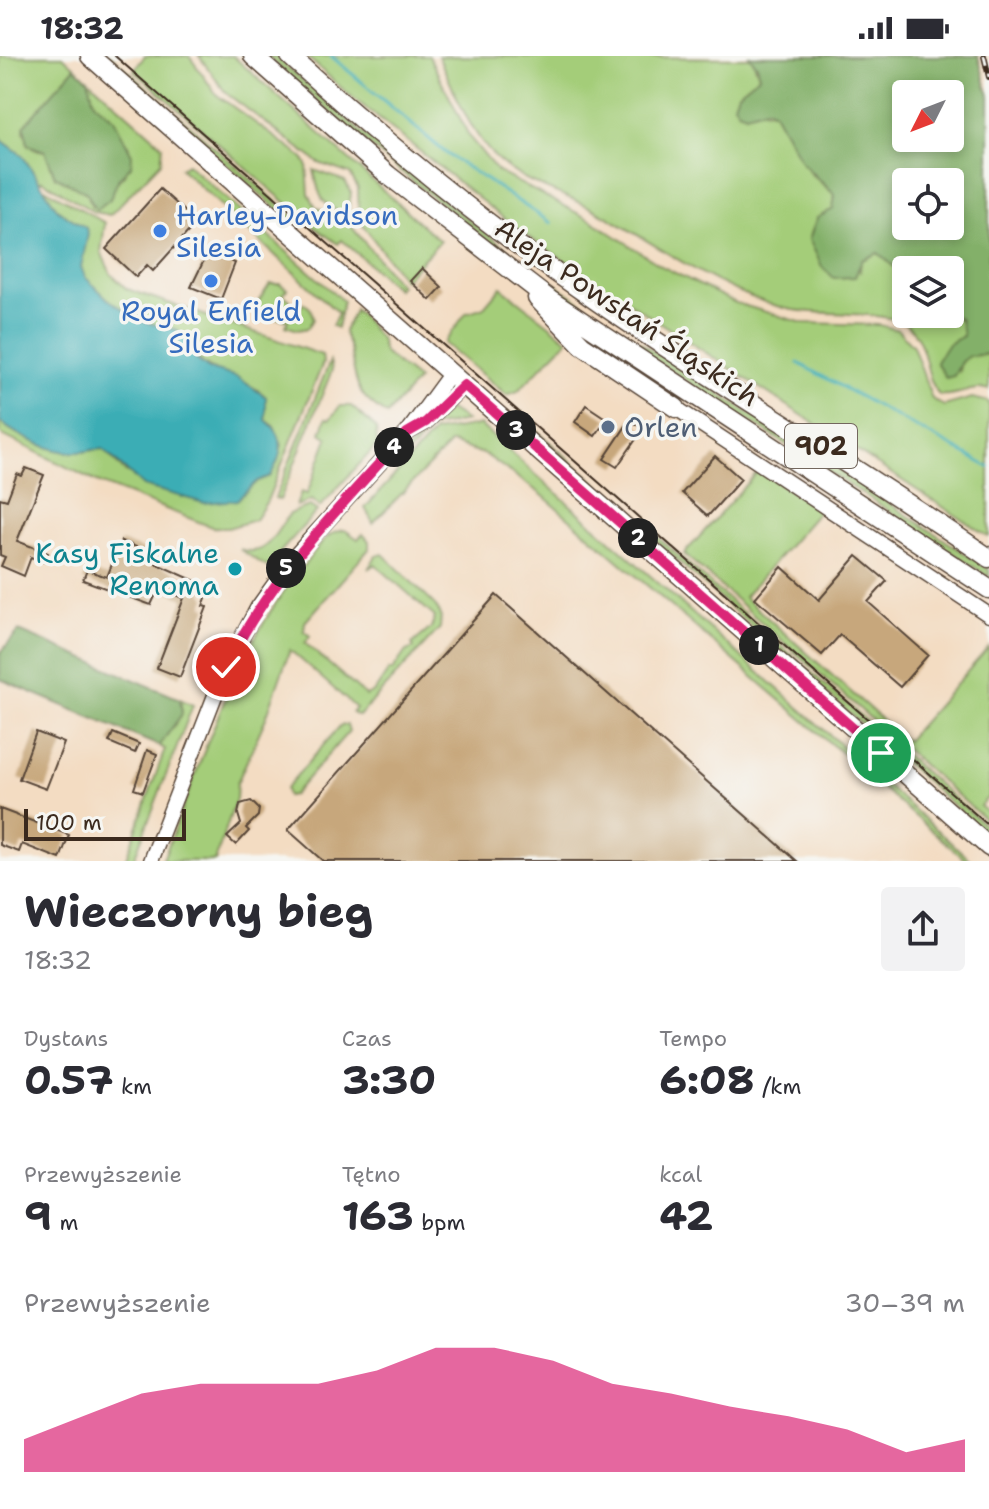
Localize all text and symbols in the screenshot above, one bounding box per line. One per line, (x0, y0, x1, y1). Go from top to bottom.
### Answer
text: 18:32 (40, 8, 124, 49)
north arrow (892, 80, 964, 152)
map controls (892, 80, 964, 328)
button: locate (892, 168, 964, 240)
place label: Harley-Davidson Silesia (176, 196, 398, 266)
street label: Aleja Powstań Śląskich (487, 209, 767, 415)
marker: Harley-Davidson Silesia (151, 222, 169, 240)
button: layers (892, 256, 964, 328)
marker: Royal Enfield Silesia (202, 272, 220, 290)
place label: Royal Enfield Silesia (121, 292, 301, 362)
place label: Orlen (624, 408, 697, 446)
pin: 3 (496, 410, 536, 450)
text: 3 (508, 415, 524, 444)
marker: Orlen (599, 418, 617, 436)
road number: 902 (785, 424, 857, 468)
pin: 4 (374, 427, 414, 467)
text: 4 (386, 432, 402, 461)
pin: 2 (618, 518, 658, 558)
text: 2 (630, 523, 646, 552)
place label: Kasy Fiskalne Renoma (35, 534, 219, 604)
pin: 5 (266, 548, 306, 588)
text: 5 (279, 553, 293, 582)
marker: Kasy Fiskalne Renoma (226, 560, 244, 578)
pin: 1 (739, 625, 779, 665)
text: 1 (754, 630, 764, 659)
pin (192, 633, 260, 701)
icon: check (204, 645, 248, 689)
pin (847, 719, 915, 787)
icon: arrive (859, 731, 903, 775)
scale bar (24, 805, 186, 841)
text: 100 m (36, 808, 102, 837)
text: Wieczorny bieg (24, 882, 373, 941)
button: share (881, 887, 965, 971)
text: 18:32 (24, 942, 92, 977)
text: Dystans (24, 1024, 108, 1053)
text: Czas (342, 1024, 392, 1053)
text: Tempo (659, 1024, 727, 1053)
text: 0.57 (24, 1053, 113, 1107)
text: 3:30 (342, 1053, 436, 1107)
text: 6:08 (659, 1053, 755, 1107)
text: km (113, 1072, 152, 1101)
text: /km (755, 1072, 801, 1101)
text: Przewyższenie (24, 1160, 182, 1189)
text: Tętno (342, 1160, 401, 1189)
text: kcal (659, 1160, 702, 1189)
text: 9 (24, 1189, 52, 1243)
text: 163 (342, 1189, 414, 1243)
text: 42 (659, 1189, 713, 1243)
text: m (52, 1208, 78, 1237)
text: bpm (414, 1208, 465, 1237)
text: Przewyższenie (24, 1285, 211, 1320)
text: 30–39 m (845, 1285, 965, 1320)

